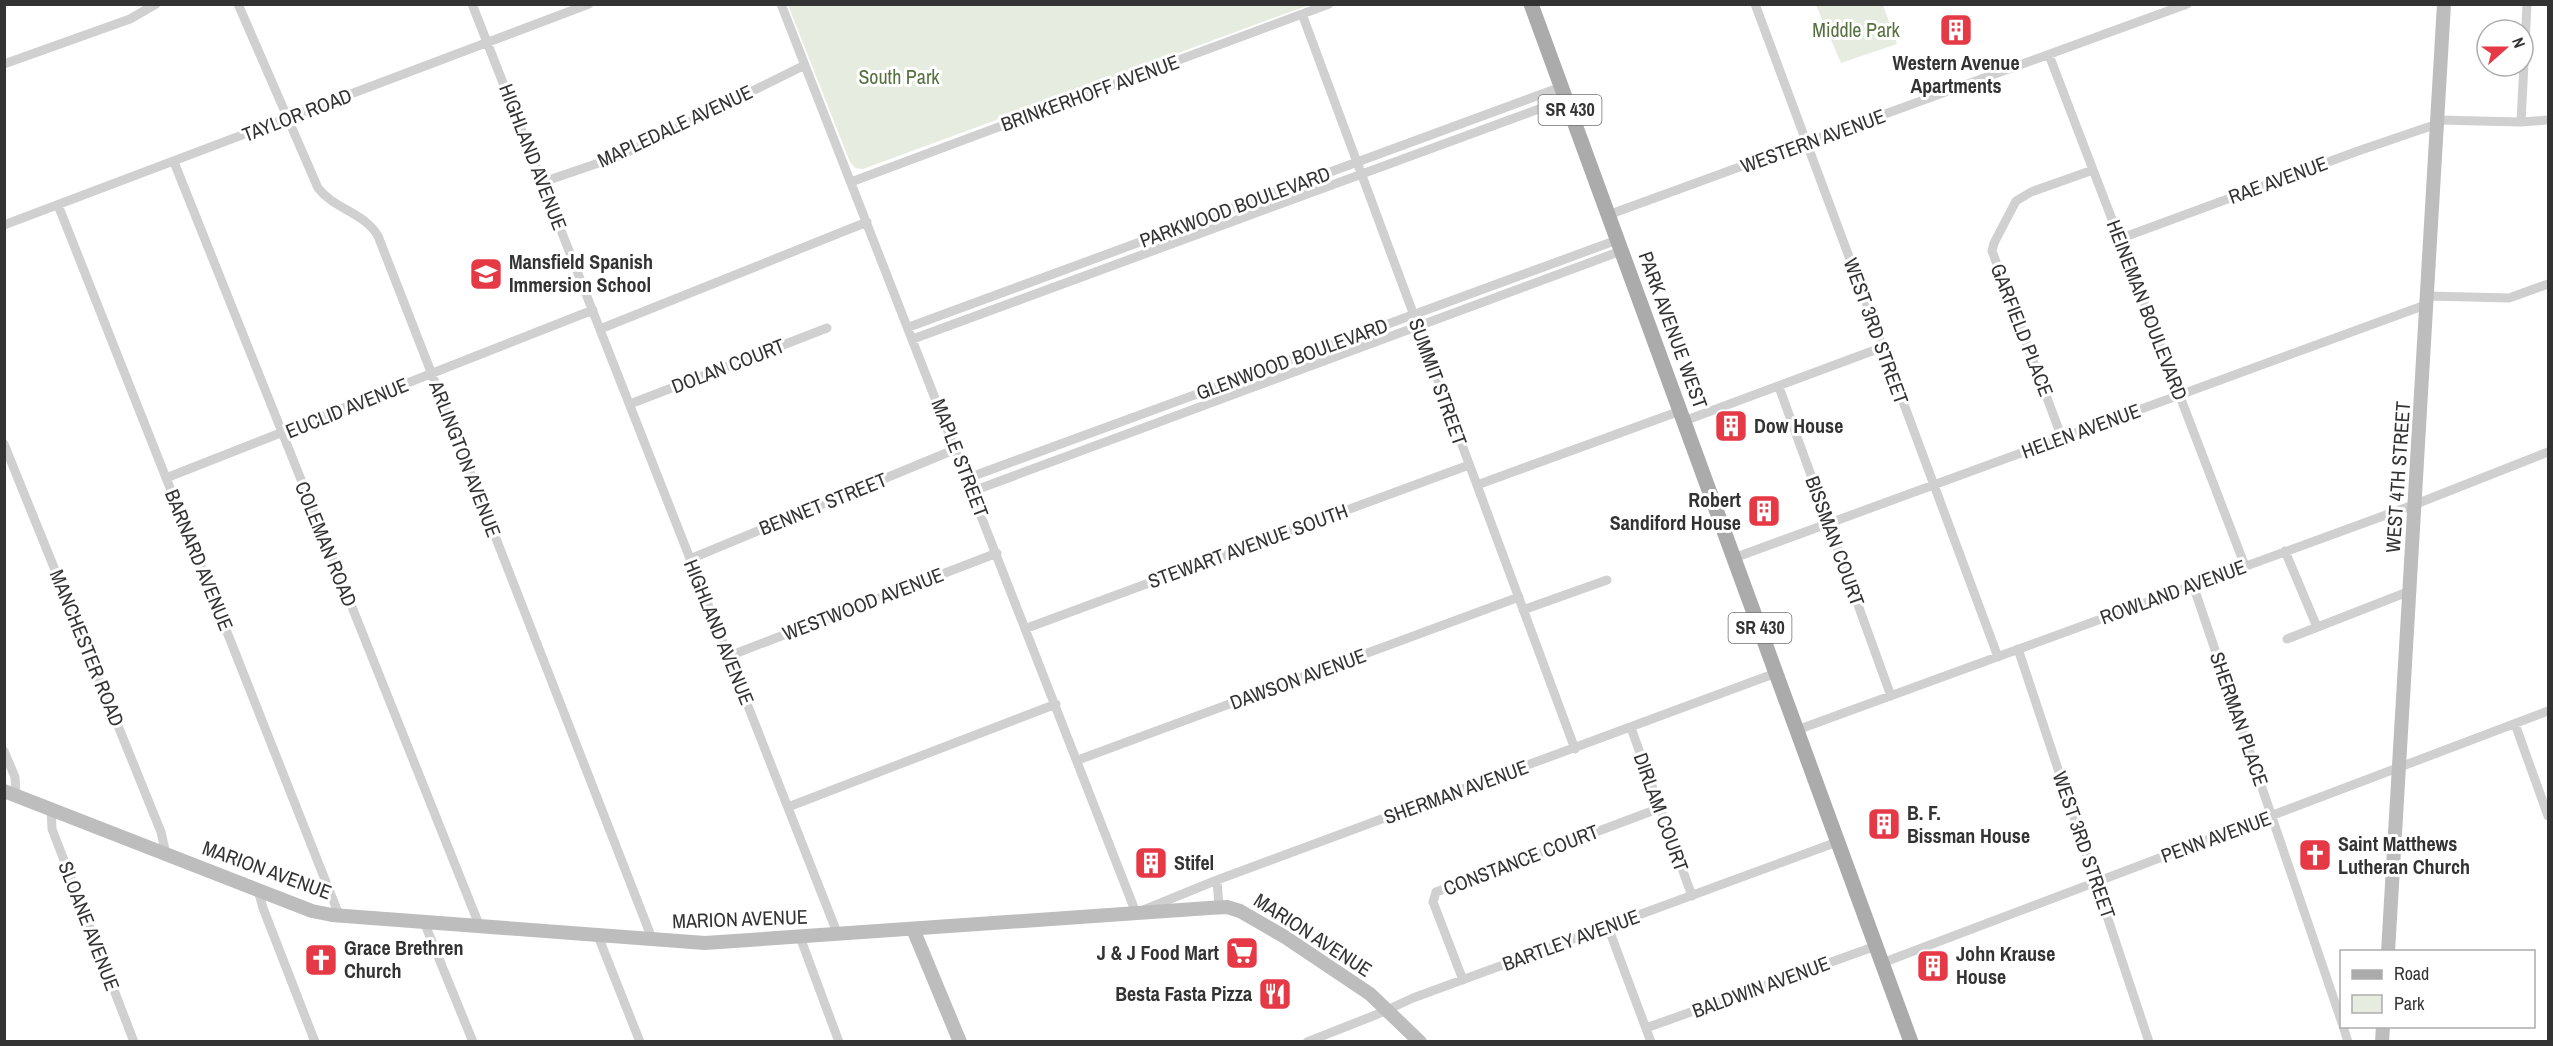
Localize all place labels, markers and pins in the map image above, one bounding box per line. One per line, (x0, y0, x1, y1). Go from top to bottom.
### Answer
building icon: Western Avenue Apartments (1938, 12, 1974, 48)
place label: Western Avenue Apartments (1892, 49, 2020, 99)
place label: Mansfield Spanish Immersion School (509, 248, 653, 298)
school or university icon: Mansfield Spanish Immersion School (468, 256, 504, 292)
building icon: Dow House (1713, 408, 1749, 444)
place label: Dow House (1754, 412, 1843, 439)
place label: Robert Sandiford House (1610, 486, 1742, 536)
building icon: Robert Sandiford House (1746, 493, 1782, 529)
place label: B. F. Bissman House (1907, 799, 2030, 849)
building icon: B. F. Bissman House (1866, 806, 1902, 842)
place label: Saint Matthews Lutheran Church (2338, 830, 2470, 880)
church icon: Saint Matthews Lutheran Church (2297, 837, 2333, 873)
building icon: Stifel (1133, 845, 1169, 881)
place label: Stifel (1174, 849, 1214, 876)
place label: Grace Brethren Church (344, 934, 463, 984)
supermarket icon: J & J Food Mart (1224, 935, 1260, 971)
place label: J & J Food Mart (1097, 939, 1220, 966)
place label: John Krause House (1956, 940, 2055, 990)
church icon: Grace Brethren Church (303, 942, 339, 978)
building icon: John Krause House (1915, 948, 1951, 984)
restaurant icon: Besta Fasta Pizza (1257, 976, 1293, 1012)
place label: Besta Fasta Pizza (1115, 980, 1252, 1007)

